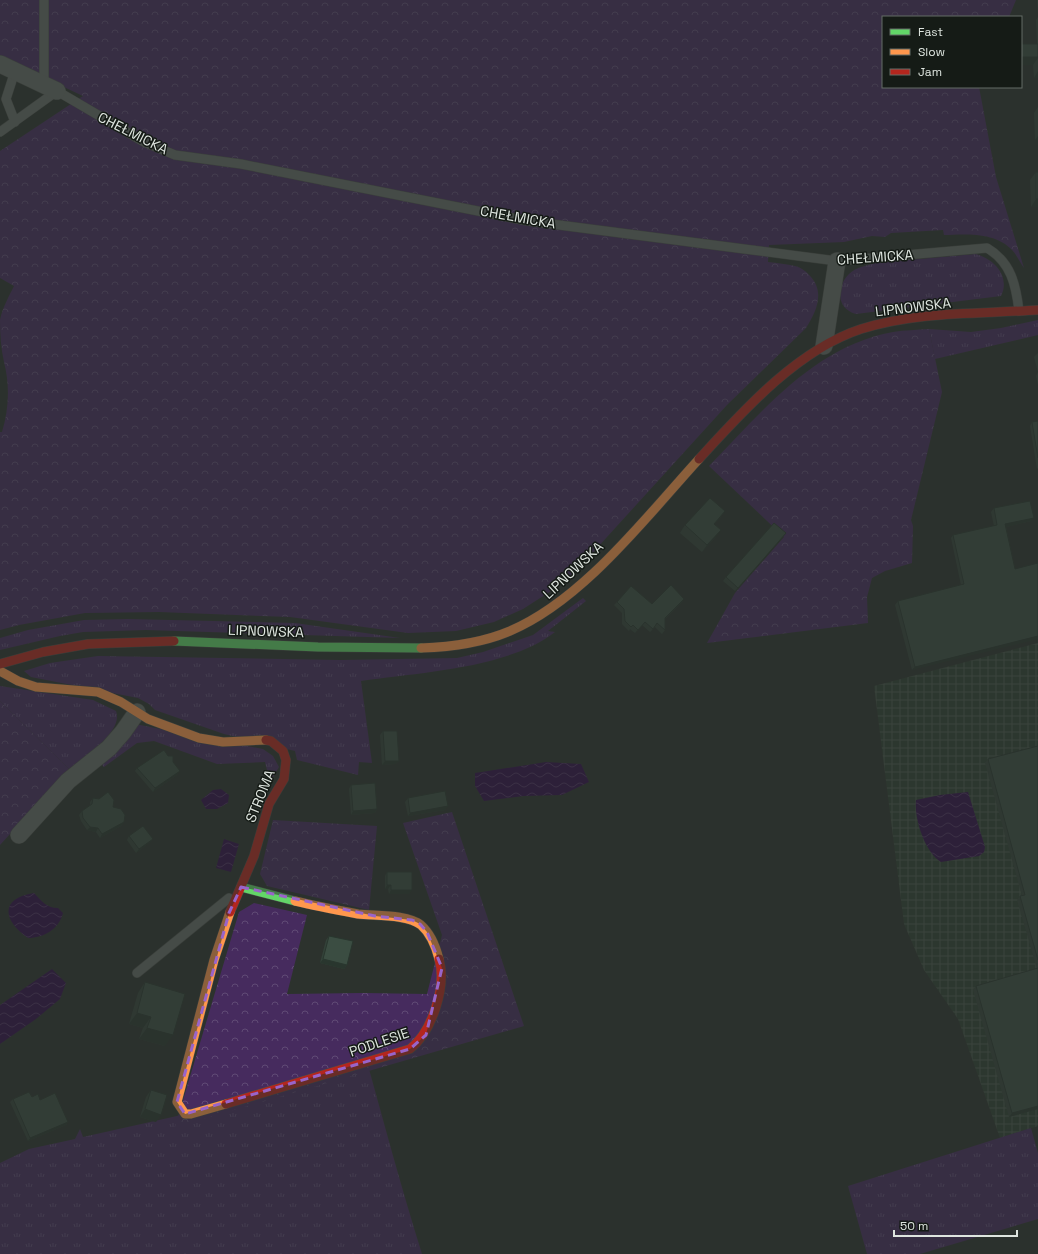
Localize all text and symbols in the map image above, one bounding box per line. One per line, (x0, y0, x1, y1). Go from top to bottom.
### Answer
legend (882, 16, 1022, 88)
text: Fast (918, 24, 943, 40)
text: Slow (918, 44, 945, 60)
text: Jam (918, 64, 942, 80)
street label: CHEŁMICKA (95, 108, 171, 158)
street label: CHEŁMICKA (479, 202, 557, 233)
street label: CHEŁMICKA (836, 245, 914, 269)
street label: LIPNOWSKA (874, 293, 952, 321)
street label: LIPNOWSKA (539, 537, 607, 603)
street label: LIPNOWSKA (228, 621, 305, 641)
street label: STROMA (241, 767, 279, 825)
street label: PODLESIE (347, 1023, 411, 1061)
scale bar (894, 1212, 1017, 1238)
text: 50 m (900, 1218, 928, 1234)

